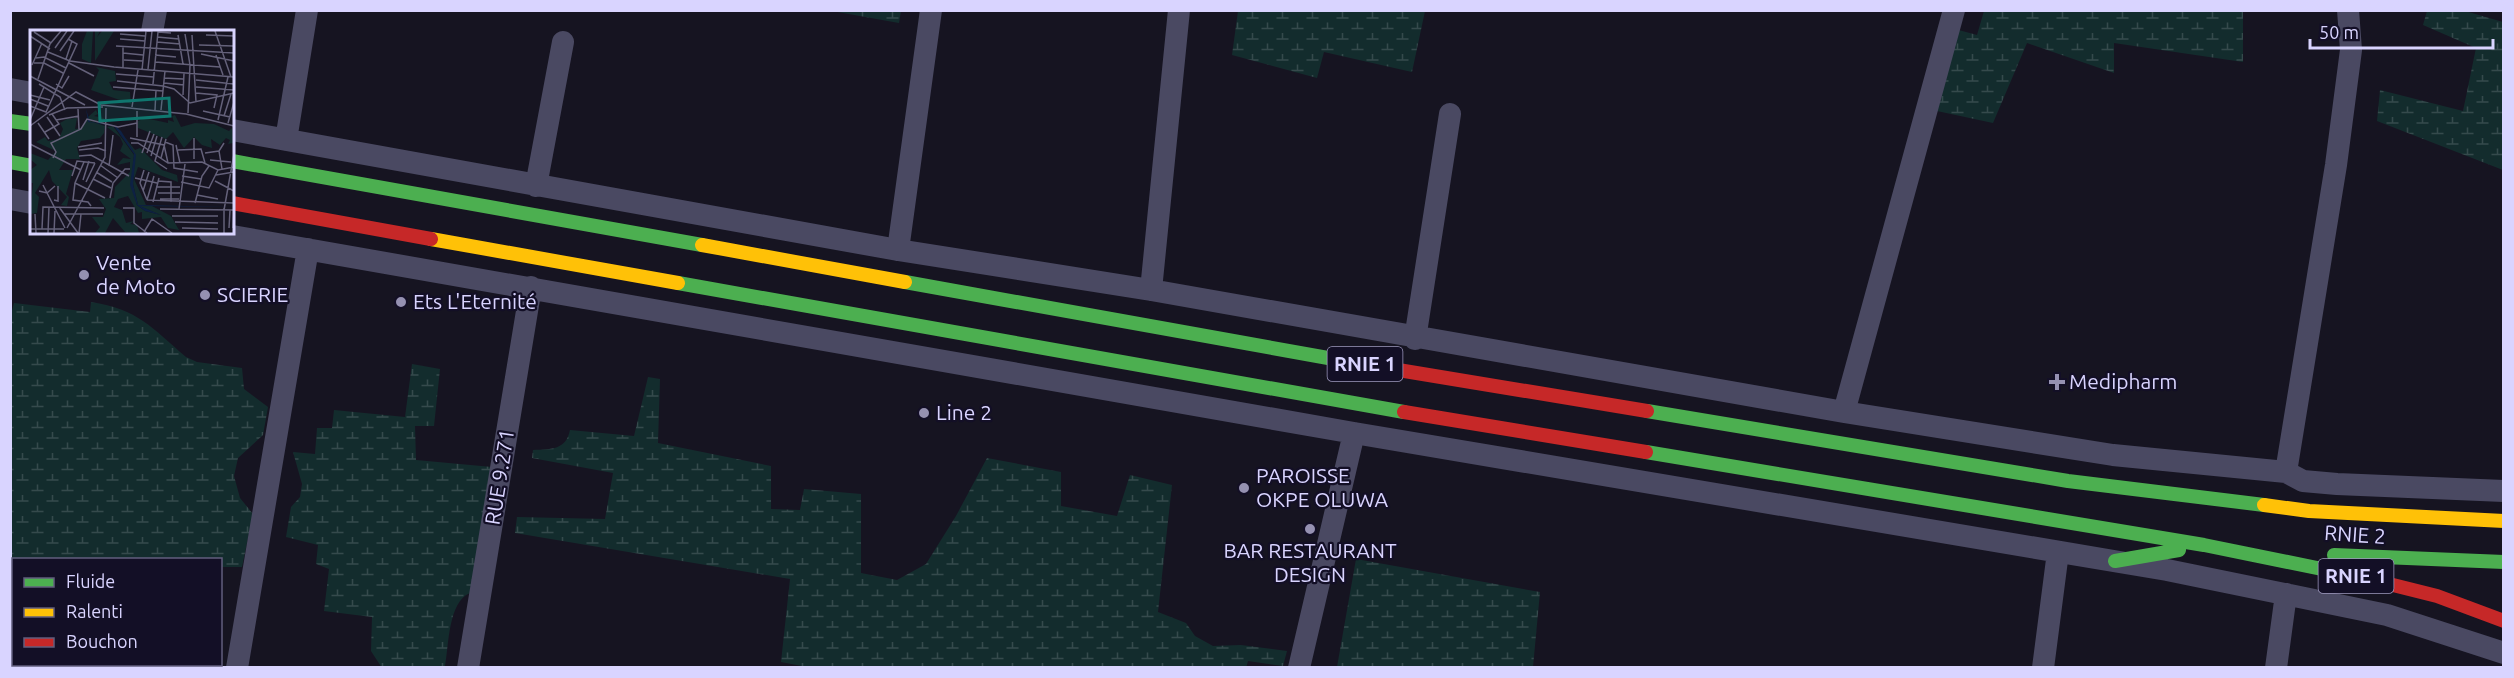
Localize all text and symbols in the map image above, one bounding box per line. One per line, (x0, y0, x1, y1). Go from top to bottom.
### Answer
scale bar (2310, 12, 2493, 50)
text: 50 m (2319, 22, 2359, 42)
inset map (30, 30, 234, 234)
place label: Vente de Moto (96, 250, 176, 298)
marker: Vente de Moto (77, 268, 91, 282)
place label: SCIERIE (217, 282, 288, 306)
marker: SCIERIE (198, 288, 212, 302)
place label: Ets L'Eternité (413, 289, 537, 313)
marker: Ets L'Eternité (394, 295, 408, 309)
road number: RNIE 1 (1328, 347, 1402, 381)
place label: Medipharm (2069, 369, 2177, 393)
marker: Medipharm (2050, 375, 2064, 389)
place label: Line 2 (936, 400, 992, 424)
marker: Line 2 (917, 406, 931, 420)
street label: RUE 9.271 (480, 427, 518, 526)
place label: PAROISSE OKPE OLUWA (1256, 463, 1389, 511)
marker: PAROISSE OKPE OLUWA (1237, 481, 1251, 495)
street label: RNIE 2 (2323, 520, 2387, 548)
marker: BAR RESTAURANT DESIGN (1303, 522, 1317, 536)
place label: BAR RESTAURANT DESIGN (1223, 538, 1397, 586)
legend (12, 558, 222, 666)
road number: RNIE 1 (2318, 559, 2394, 593)
text: Fluide (66, 571, 115, 591)
text: Ralenti (66, 601, 123, 621)
text: Bouchon (66, 631, 138, 651)

